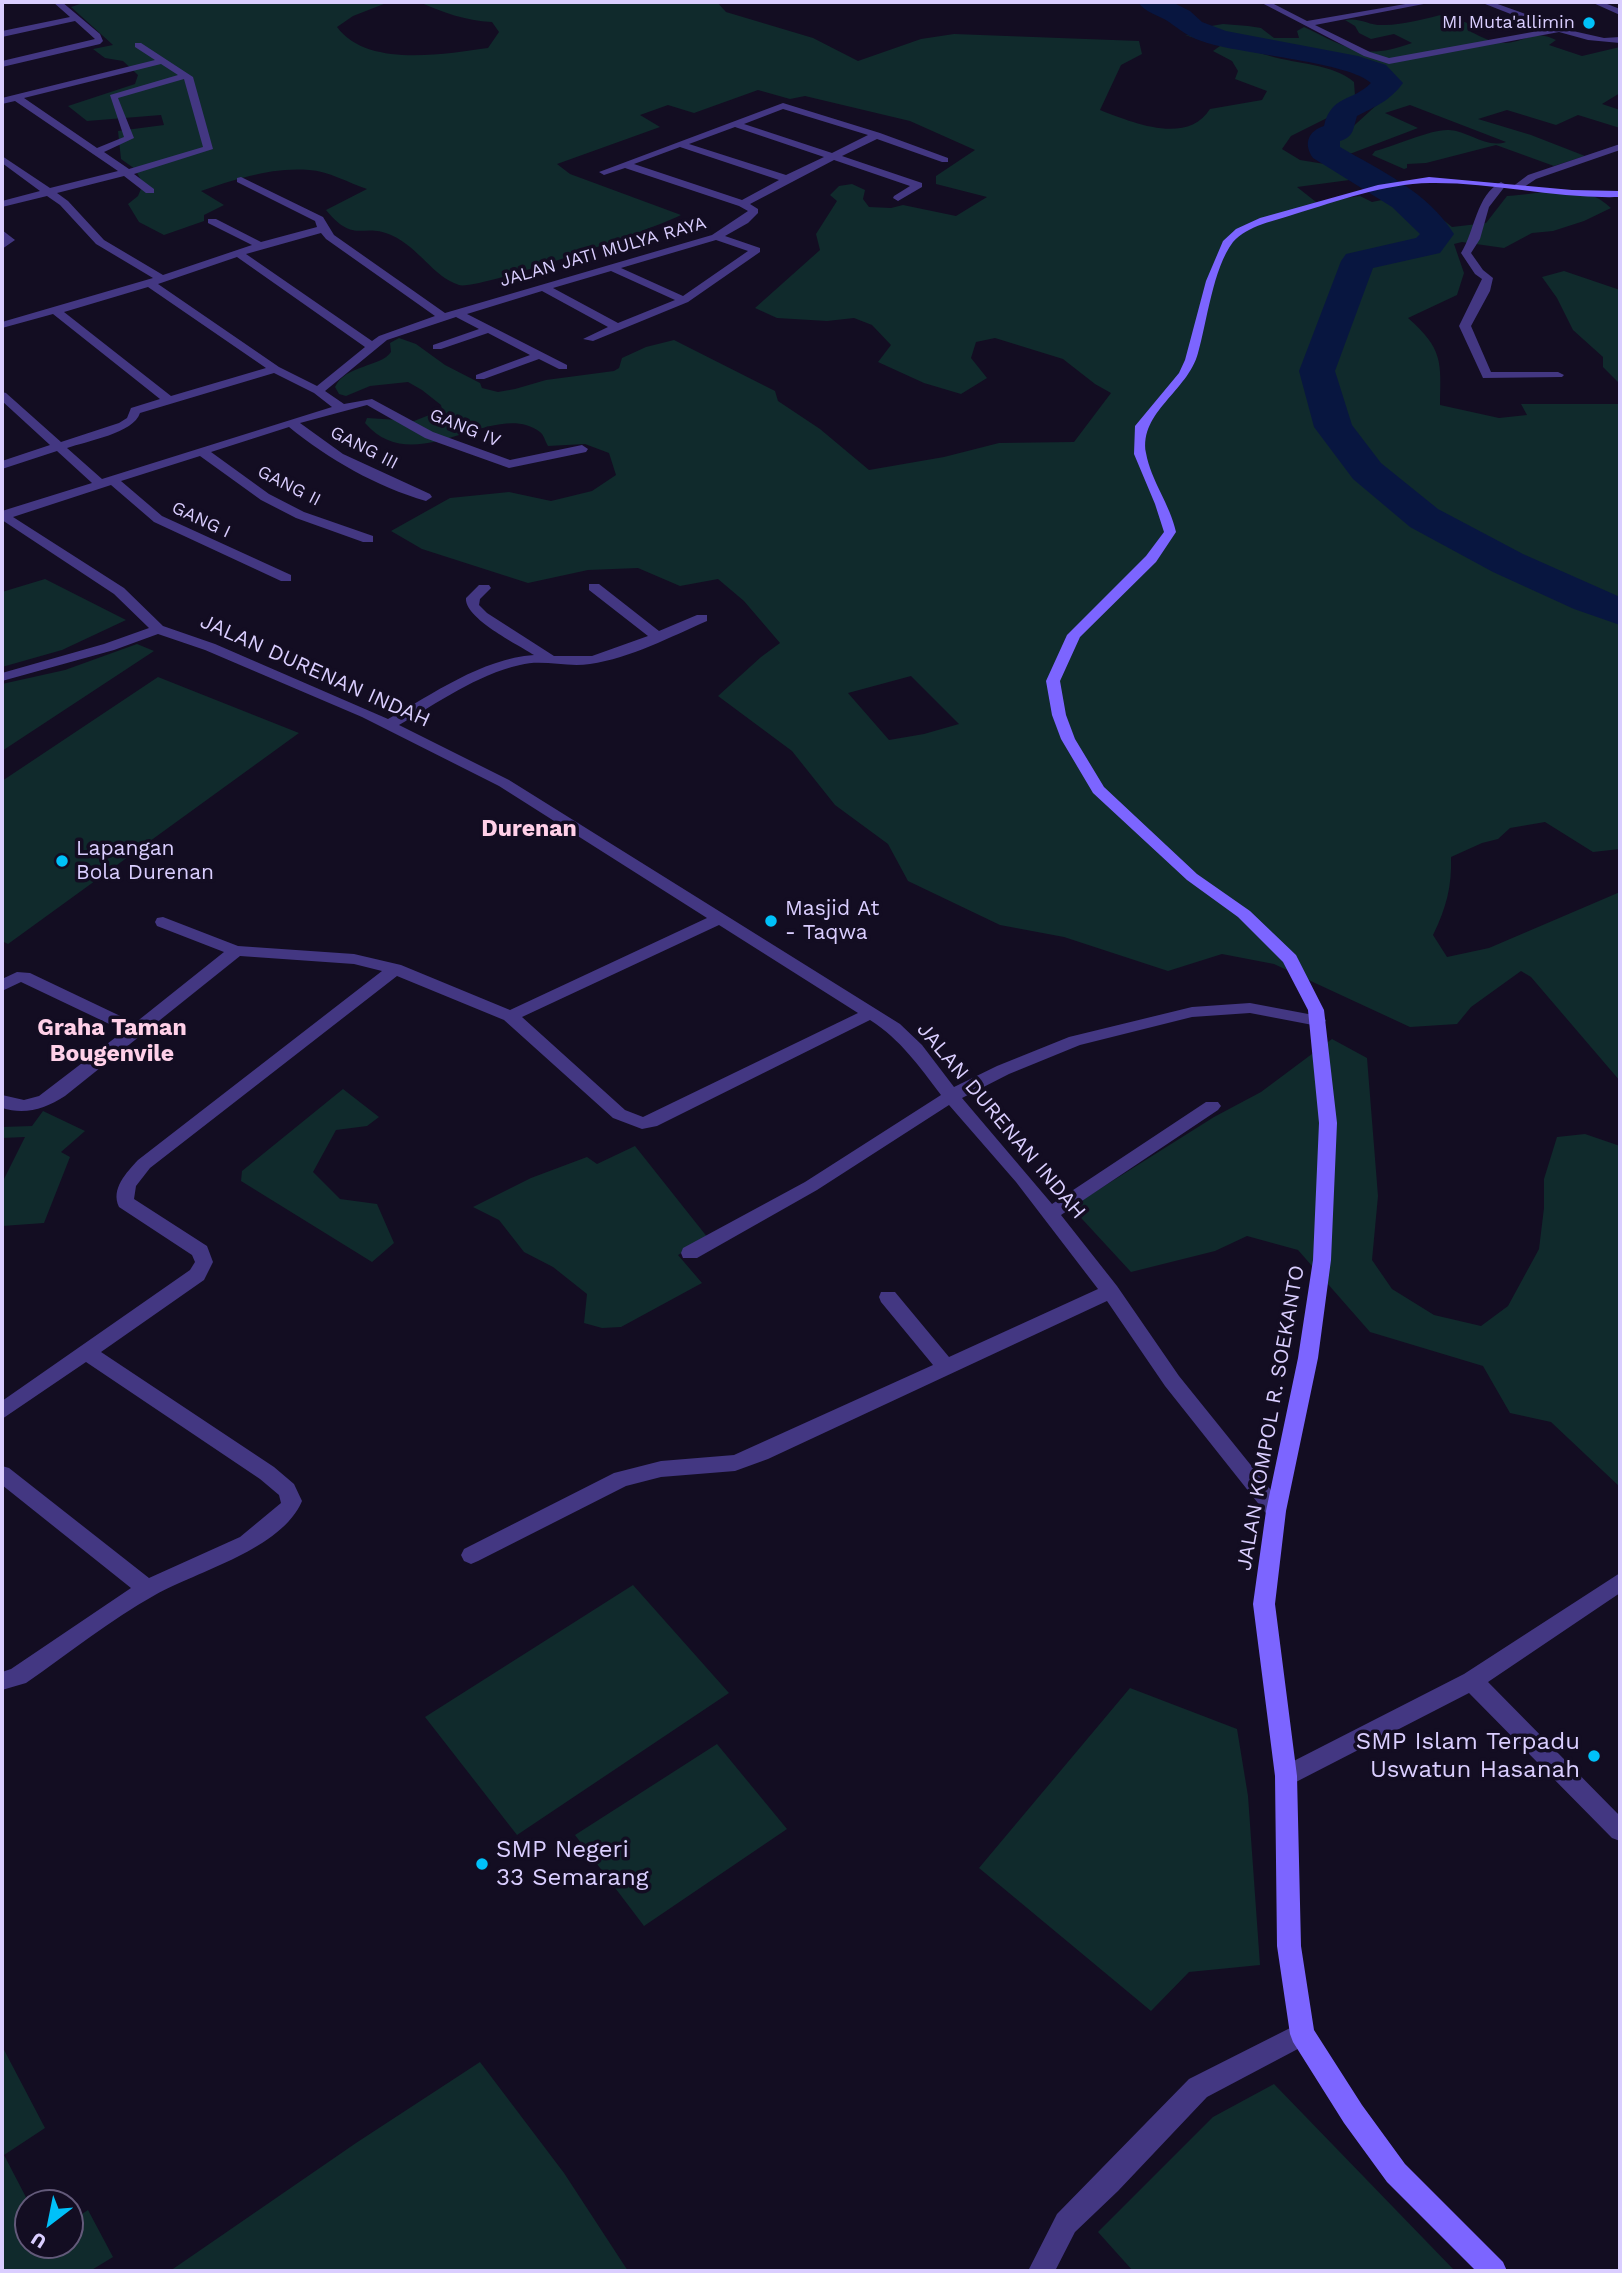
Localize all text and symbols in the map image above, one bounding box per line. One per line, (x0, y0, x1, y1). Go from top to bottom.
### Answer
place label: MI Muta'allimin (1442, 12, 1575, 34)
marker: MI Muta'allimin (1581, 15, 1597, 31)
street label: JALAN JATI MULYA RAYA (497, 212, 709, 292)
street label: GANG IV (427, 404, 503, 452)
street label: GANG III (326, 422, 402, 474)
street label: GANG II (254, 461, 324, 511)
street label: GANG I (168, 497, 234, 543)
street label: JALAN DURENAN INDAH (196, 609, 434, 733)
district label: Durenan (481, 815, 577, 843)
place label: Lapangan Bola Durenan (76, 836, 214, 886)
marker: Lapangan Bola Durenan (54, 853, 70, 869)
place label: Masjid At - Taqwa (785, 896, 879, 946)
marker: Masjid At - Taqwa (763, 913, 779, 929)
district label: Graha Taman Bougenvile (37, 1014, 187, 1068)
street label: JALAN DURENAN INDAH (911, 1018, 1091, 1224)
street label: JALAN KOMPOL R. SOEKANTO (1232, 1263, 1310, 1573)
place label: SMP Islam Terpadu Uswatun Hasanah (1356, 1728, 1580, 1784)
marker: SMP Islam Terpadu Uswatun Hasanah (1586, 1748, 1602, 1764)
place label: SMP Negeri 33 Semarang (496, 1836, 649, 1892)
marker: SMP Negeri 33 Semarang (474, 1856, 490, 1872)
north arrow (14, 2189, 84, 2259)
text: U (27, 2227, 50, 2254)

